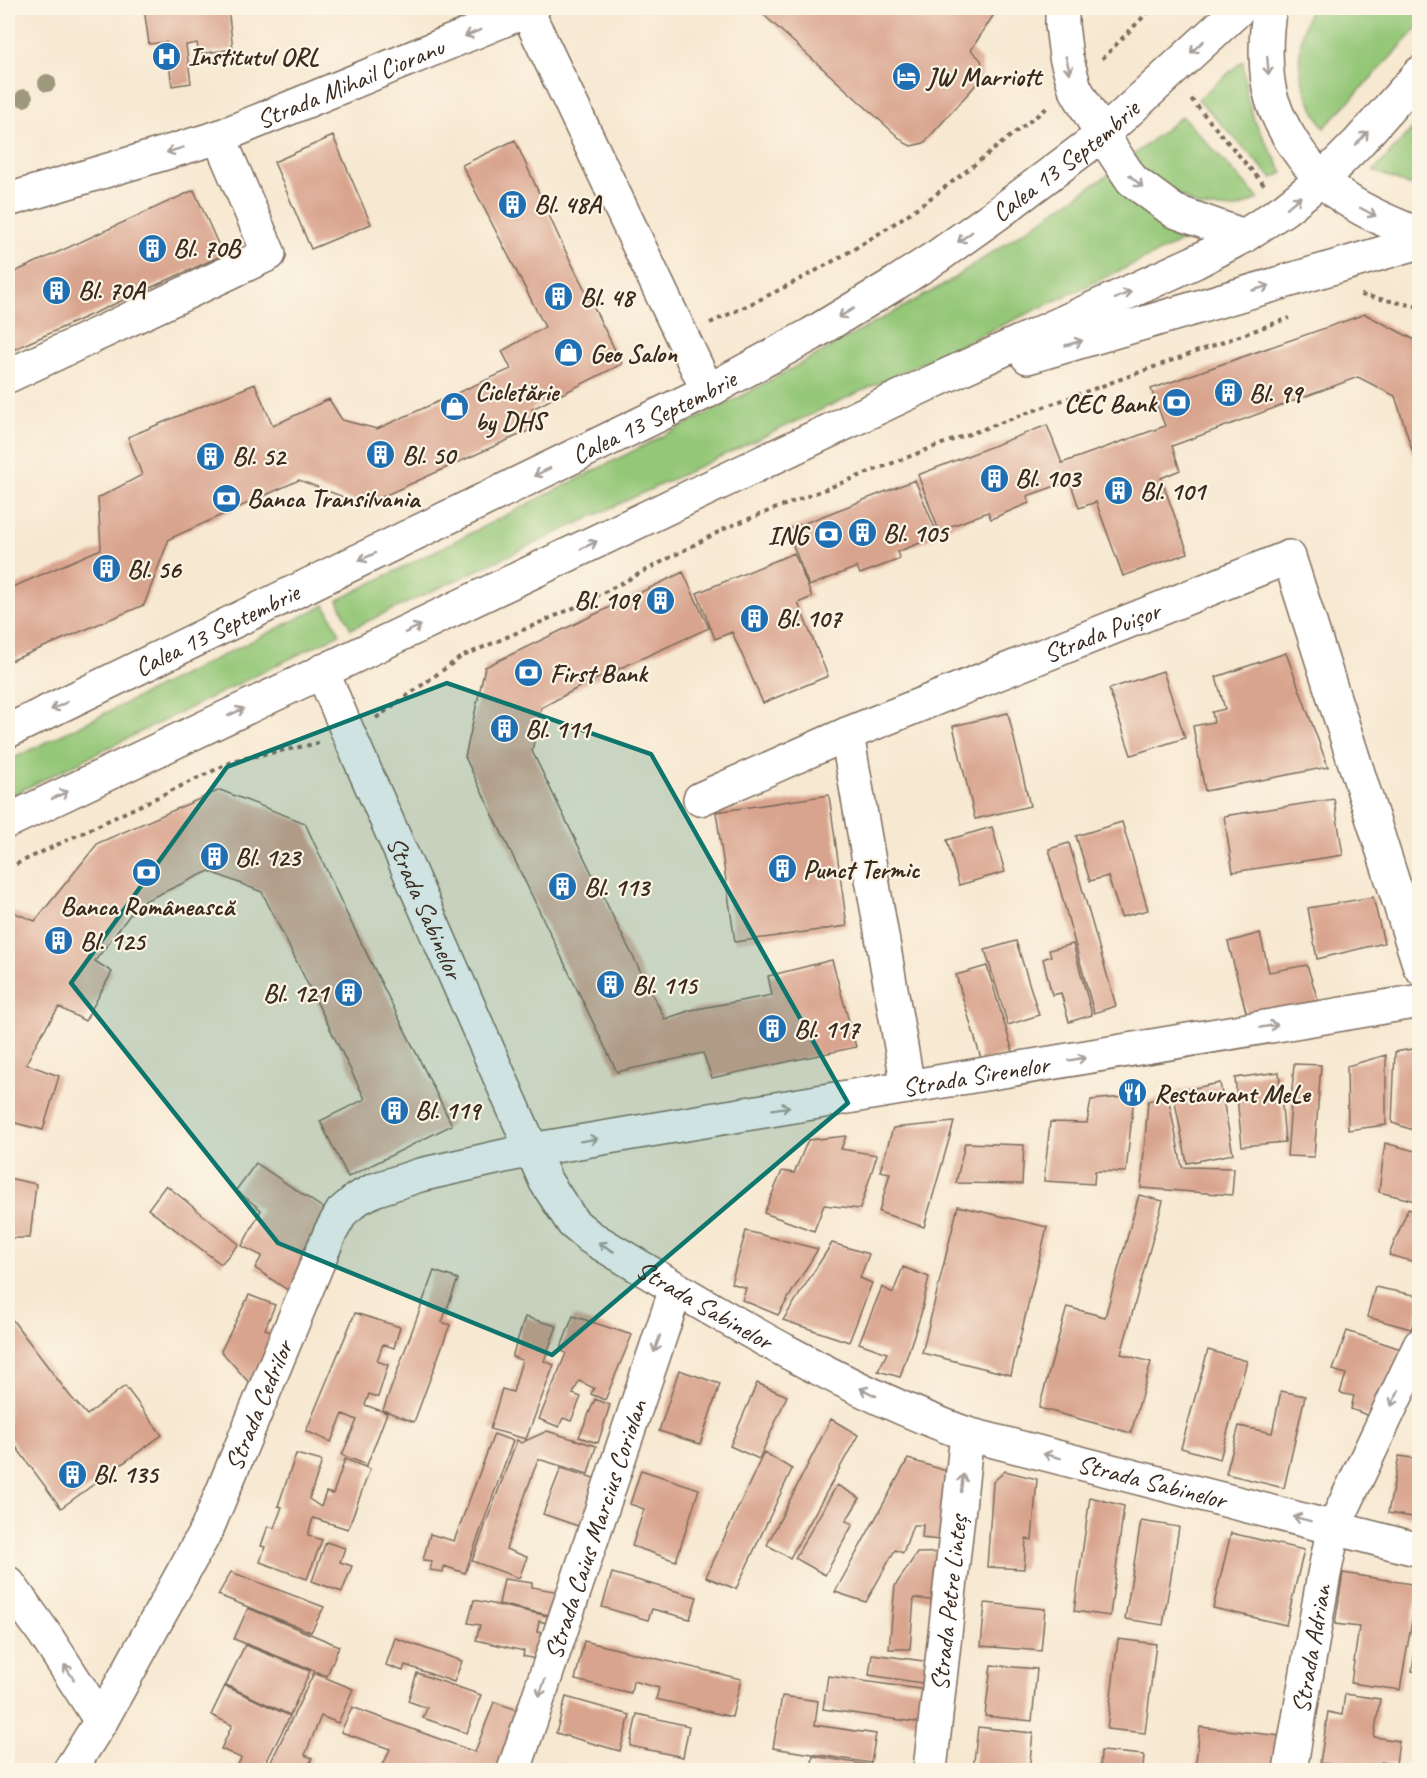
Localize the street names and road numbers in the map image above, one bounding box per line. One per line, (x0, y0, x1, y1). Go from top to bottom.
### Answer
street label: Strada Mihail Cioranu (252, 29, 450, 136)
street label: Calea 13 Septembrie (985, 91, 1148, 229)
street label: Calea 13 Septembrie (566, 361, 744, 471)
street label: Calea 13 Septembrie (129, 575, 307, 684)
street label: Strada Puișor (1038, 593, 1167, 670)
street label: Strada Sabinelor (379, 831, 472, 986)
street label: Strada Sirenelor (900, 1047, 1054, 1104)
street label: Strada Sabinelor (630, 1252, 781, 1358)
street label: Strada Cedrilor (217, 1333, 301, 1475)
street label: Strada Caius Marcius Coriolan (536, 1394, 655, 1663)
street label: Strada Sabinelor (1074, 1446, 1232, 1517)
street label: Strada Petre Linteș (922, 1511, 975, 1692)
street label: Strada Adrian (1284, 1581, 1339, 1716)

